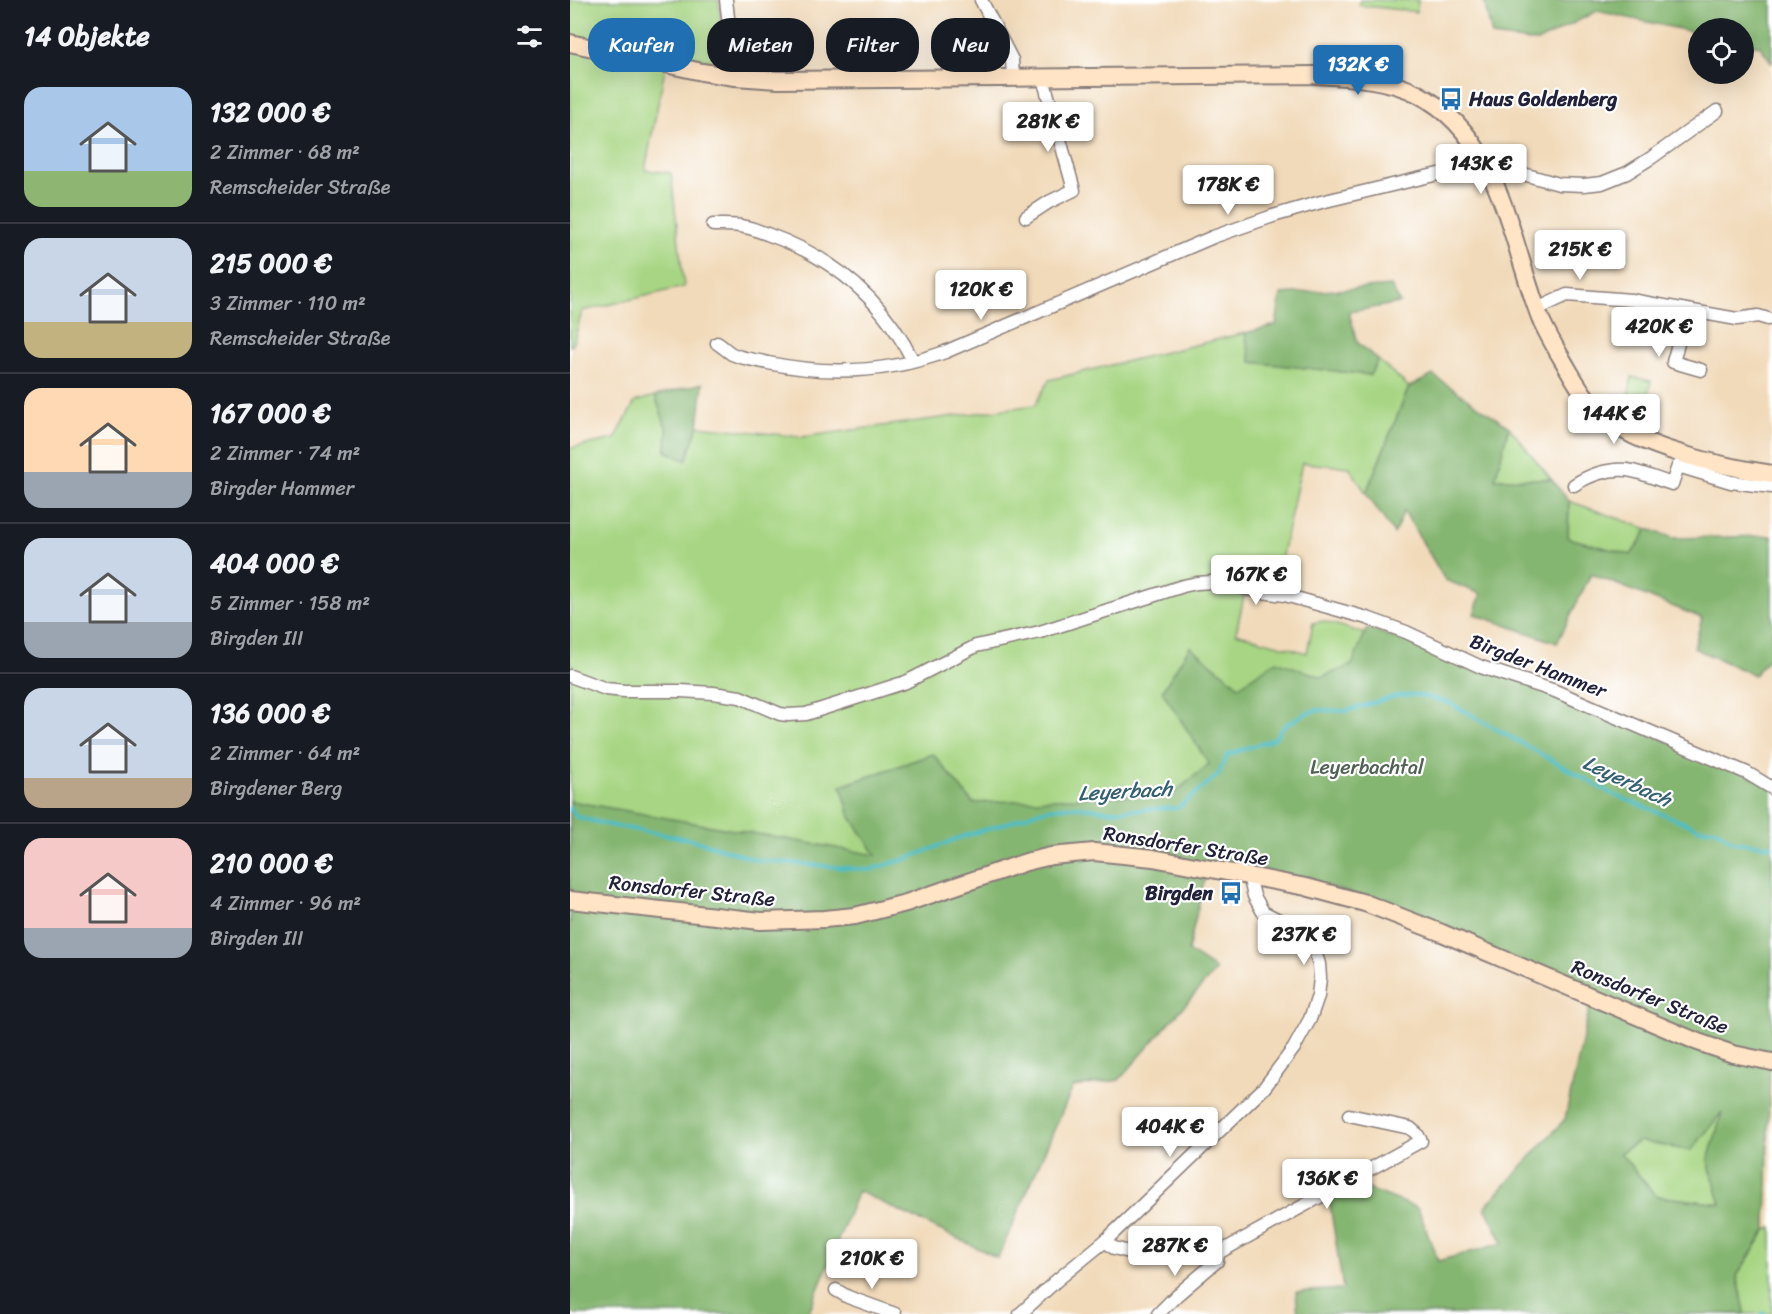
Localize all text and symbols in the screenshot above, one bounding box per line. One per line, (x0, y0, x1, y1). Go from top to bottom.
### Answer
text: 14 Objekte (24, 13, 150, 59)
chip: Kaufen (588, 18, 695, 72)
chip: Mieten (707, 18, 814, 72)
chip: Filter (826, 18, 919, 72)
chip: Neu (931, 18, 1010, 72)
map controls (1688, 18, 1754, 84)
button: locate (1688, 18, 1754, 84)
icon: filters (513, 20, 546, 53)
pin: 132K € (1309, 45, 1407, 96)
text: 132K € (1327, 47, 1389, 82)
place label: Haus Goldenberg (1468, 82, 1617, 117)
bus stop icon: Haus Goldenberg (1438, 86, 1464, 112)
text: 132 000 € (210, 89, 331, 135)
pin: 281K € (999, 102, 1097, 153)
text: 281K € (1017, 104, 1079, 139)
icon: home (72, 111, 144, 183)
text: 2 Zimmer · 68 m² (210, 135, 360, 170)
pin: 143K € (1432, 144, 1530, 195)
text: 143K € (1450, 146, 1512, 181)
pin: 178K € (1179, 165, 1277, 216)
text: 178K € (1197, 167, 1259, 202)
text: Remscheider Straße (210, 170, 390, 205)
pin: 215K € (1531, 230, 1629, 281)
text: 215K € (1549, 232, 1611, 267)
text: 215 000 € (210, 240, 332, 286)
icon: home (72, 262, 144, 334)
pin: 120K € (932, 270, 1030, 321)
text: 120K € (949, 272, 1013, 307)
text: 3 Zimmer · 110 m² (210, 286, 366, 321)
pin: 420K € (1610, 307, 1708, 358)
text: 420K € (1625, 309, 1693, 344)
text: Remscheider Straße (210, 321, 390, 356)
text: 167 000 € (210, 390, 331, 436)
pin: 144K € (1565, 394, 1663, 445)
text: 144K € (1582, 396, 1646, 431)
icon: home (72, 412, 144, 484)
text: 2 Zimmer · 74 m² (210, 436, 360, 471)
text: Birgder Hammer (210, 471, 354, 506)
text: 404 000 € (210, 540, 339, 586)
pin: 167K € (1207, 555, 1305, 606)
text: 167K € (1225, 557, 1287, 592)
icon: home (72, 562, 144, 634)
text: 5 Zimmer · 158 m² (210, 586, 370, 621)
text: Birgden III (210, 621, 303, 656)
street label: Birgder Hammer (1464, 624, 1613, 709)
text: 136 000 € (210, 690, 330, 736)
icon: home (72, 712, 144, 784)
text: 2 Zimmer · 64 m² (210, 736, 360, 771)
water label: Leyerbach (1576, 744, 1679, 819)
park label: Leyerbachtal (1310, 750, 1425, 785)
water label: Leyerbach (1077, 769, 1175, 812)
text: Birgdener Berg (210, 771, 342, 806)
street label: Ronsdorfer Straße (1101, 816, 1271, 876)
text: 210 000 € (210, 840, 333, 886)
icon: home (72, 862, 144, 934)
street label: Ronsdorfer Straße (607, 865, 777, 917)
place label: Birgden (1145, 876, 1213, 911)
bus stop icon: Birgden (1218, 880, 1244, 906)
text: 4 Zimmer · 96 m² (210, 886, 361, 921)
pin: 237K € (1255, 915, 1353, 966)
text: 237K € (1272, 917, 1336, 952)
text: Birgden III (210, 921, 303, 956)
street label: Ronsdorfer Straße (1566, 950, 1734, 1044)
pin: 404K € (1121, 1107, 1219, 1158)
text: 404K € (1136, 1109, 1204, 1144)
pin: 136K € (1278, 1159, 1376, 1210)
text: 136K € (1296, 1161, 1358, 1196)
pin: 287K € (1126, 1226, 1224, 1277)
text: 287K € (1142, 1228, 1208, 1263)
pin: 210K € (823, 1239, 921, 1290)
text: 210K € (840, 1241, 904, 1276)

